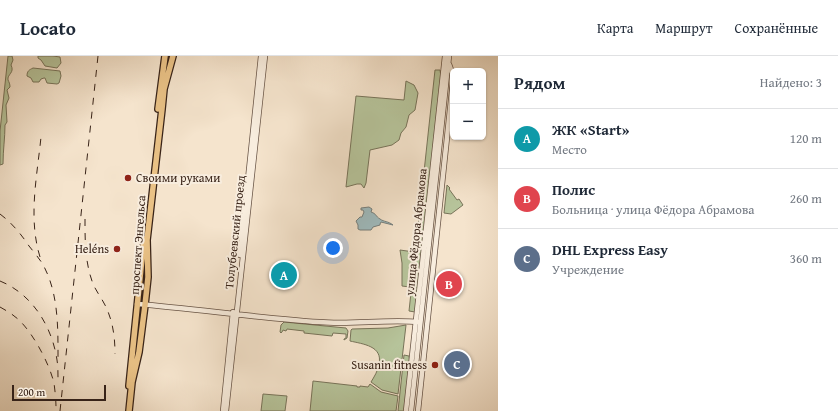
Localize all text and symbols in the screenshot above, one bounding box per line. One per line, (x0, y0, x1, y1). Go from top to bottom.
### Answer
text: Locato (20, 14, 76, 42)
text: Карта (597, 18, 633, 38)
text: Маршрут (655, 18, 713, 38)
text: Сохранённые (735, 18, 818, 38)
map controls (450, 68, 486, 140)
button: + (450, 68, 486, 104)
text: Рядом (514, 70, 565, 95)
text: Найдено: 3 (760, 73, 822, 92)
button: − (450, 104, 486, 140)
text: ЖК «Start» (552, 119, 629, 140)
text: A (523, 129, 531, 148)
text: 120 m (790, 129, 822, 148)
text: Место (552, 140, 587, 159)
street label: улица Фёдора Абрамова (400, 167, 431, 297)
place label: Своими руками (136, 169, 220, 186)
marker: Своими руками (123, 173, 133, 183)
street label: Толубеевский проезд (220, 174, 249, 290)
text: Полис (552, 179, 595, 200)
text: B (523, 189, 531, 208)
text: 260 m (790, 189, 822, 208)
street label: проспект Энгельса (126, 194, 149, 295)
text: Больница · улица Фёдора Абрамова (552, 200, 755, 219)
your location (323, 238, 343, 258)
text: DHL Express Easy (552, 239, 668, 260)
place label: Heléns (75, 240, 109, 257)
marker: Heléns (112, 244, 122, 254)
text: C (523, 249, 531, 268)
text: 360 m (790, 249, 822, 268)
pin: A (271, 260, 297, 290)
text: Учреждение (552, 260, 624, 279)
pin: B (436, 269, 462, 299)
pin: C (444, 349, 470, 379)
place label: Susanin fitness (351, 356, 427, 373)
marker: Susanin fitness (430, 360, 440, 370)
scale bar (12, 383, 106, 402)
text: 200 m (18, 384, 45, 400)

